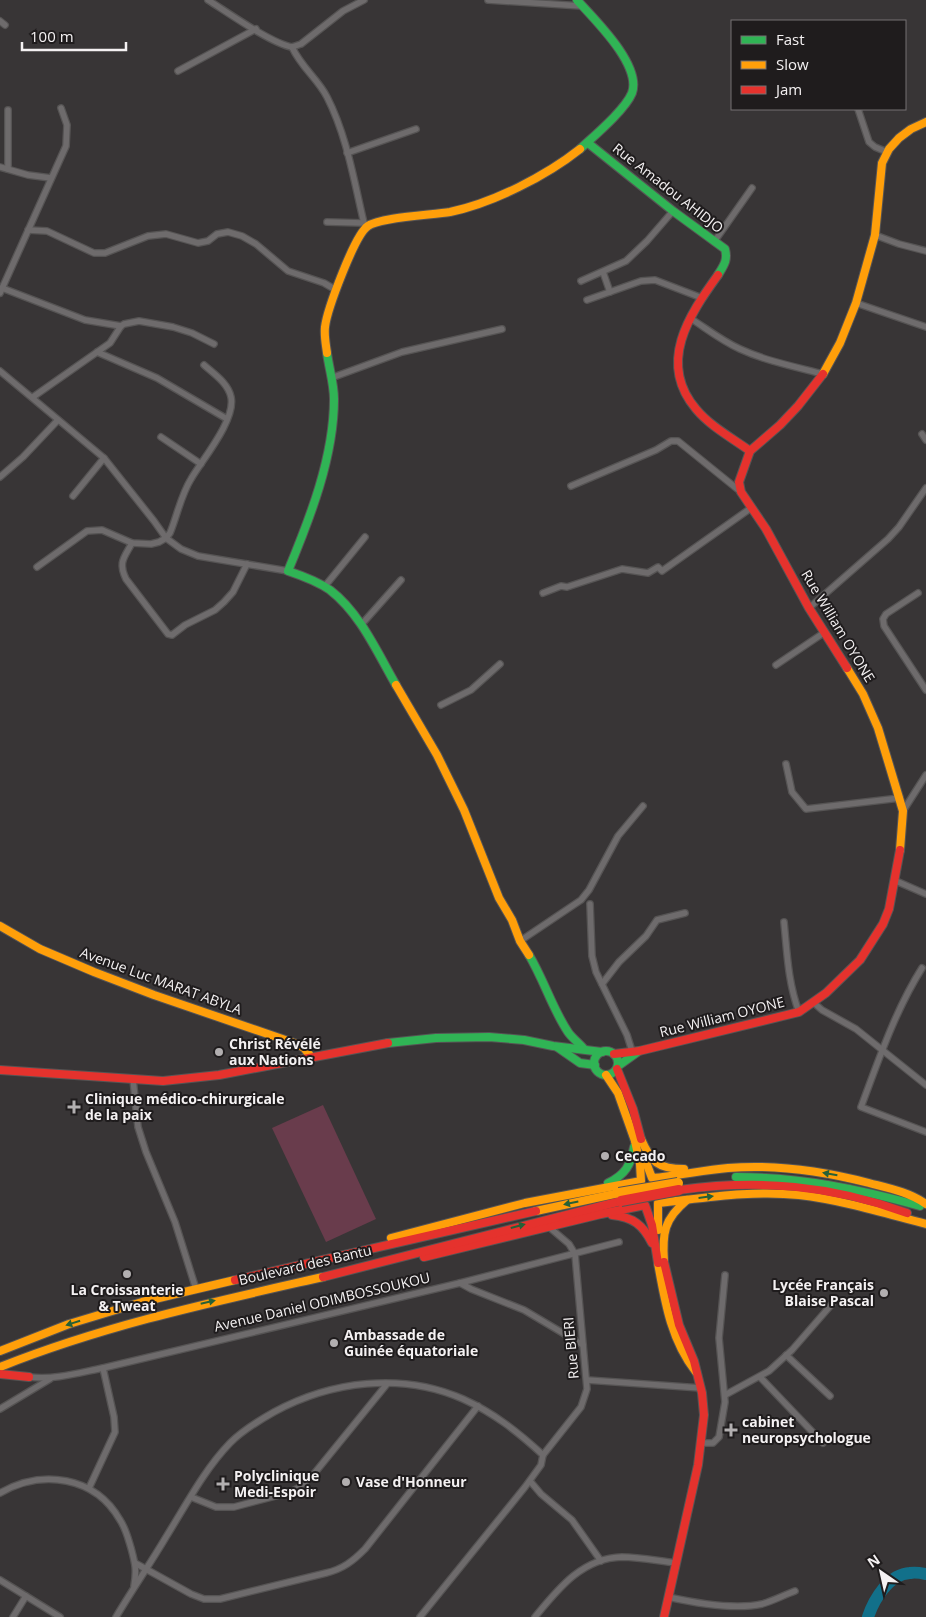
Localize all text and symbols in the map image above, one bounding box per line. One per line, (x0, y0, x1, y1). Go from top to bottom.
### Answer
scale bar (22, 20, 126, 52)
legend (731, 20, 906, 110)
text: 100 m (30, 26, 74, 46)
text: Fast (776, 29, 805, 49)
text: Slow (776, 54, 809, 74)
text: Jam (774, 79, 802, 99)
street label: Rue Amadou AHIDJO (609, 138, 728, 237)
street label: Rue William OYONE (797, 566, 880, 686)
street label: Avenue Luc MARAT ABYLA (78, 942, 245, 1019)
street label: Rue William OYONE (657, 992, 786, 1041)
place label: Christ Révélé aux Nations (229, 1034, 321, 1069)
marker: Christ Révélé aux Nations (213, 1046, 225, 1058)
place label: Clinique médico-chirurgicale de la paix (85, 1089, 284, 1124)
marker: Clinique médico-chirurgicale de la paix (67, 1100, 81, 1114)
place label: Cecado (615, 1146, 666, 1165)
marker: Cecado (599, 1150, 611, 1162)
one-way arrow (822, 1170, 838, 1178)
one-way arrow (699, 1193, 715, 1201)
one-way arrow (563, 1199, 579, 1207)
one-way arrow (511, 1221, 526, 1229)
street label: Boulevard des Bantu (237, 1240, 373, 1289)
street label: Avenue Daniel ODIMBOSSOUKOU (212, 1267, 432, 1336)
marker: La Croissanterie & Tweat (121, 1268, 133, 1280)
place label: Lycée Français Blaise Pascal (772, 1275, 874, 1310)
place label: La Croissanterie & Tweat (70, 1280, 184, 1315)
marker: Lycée Français Blaise Pascal (878, 1287, 890, 1299)
one-way arrow (200, 1298, 215, 1306)
street label: Rue BIERI (558, 1316, 583, 1380)
one-way arrow (66, 1320, 81, 1327)
place label: Ambassade de Guinée équatoriale (344, 1325, 478, 1360)
marker: Ambassade de Guinée équatoriale (328, 1337, 340, 1349)
place label: cabinet neuropsychologue (742, 1412, 871, 1447)
marker: cabinet neuropsychologue (724, 1423, 738, 1437)
place label: Polyclinique Medi-Espoir (234, 1466, 319, 1501)
place label: Vase d'Honneur (356, 1472, 467, 1491)
marker: Vase d'Honneur (340, 1476, 352, 1488)
marker: Polyclinique Medi-Espoir (216, 1477, 230, 1491)
north arrow (856, 1547, 906, 1597)
text: N (863, 1550, 883, 1572)

